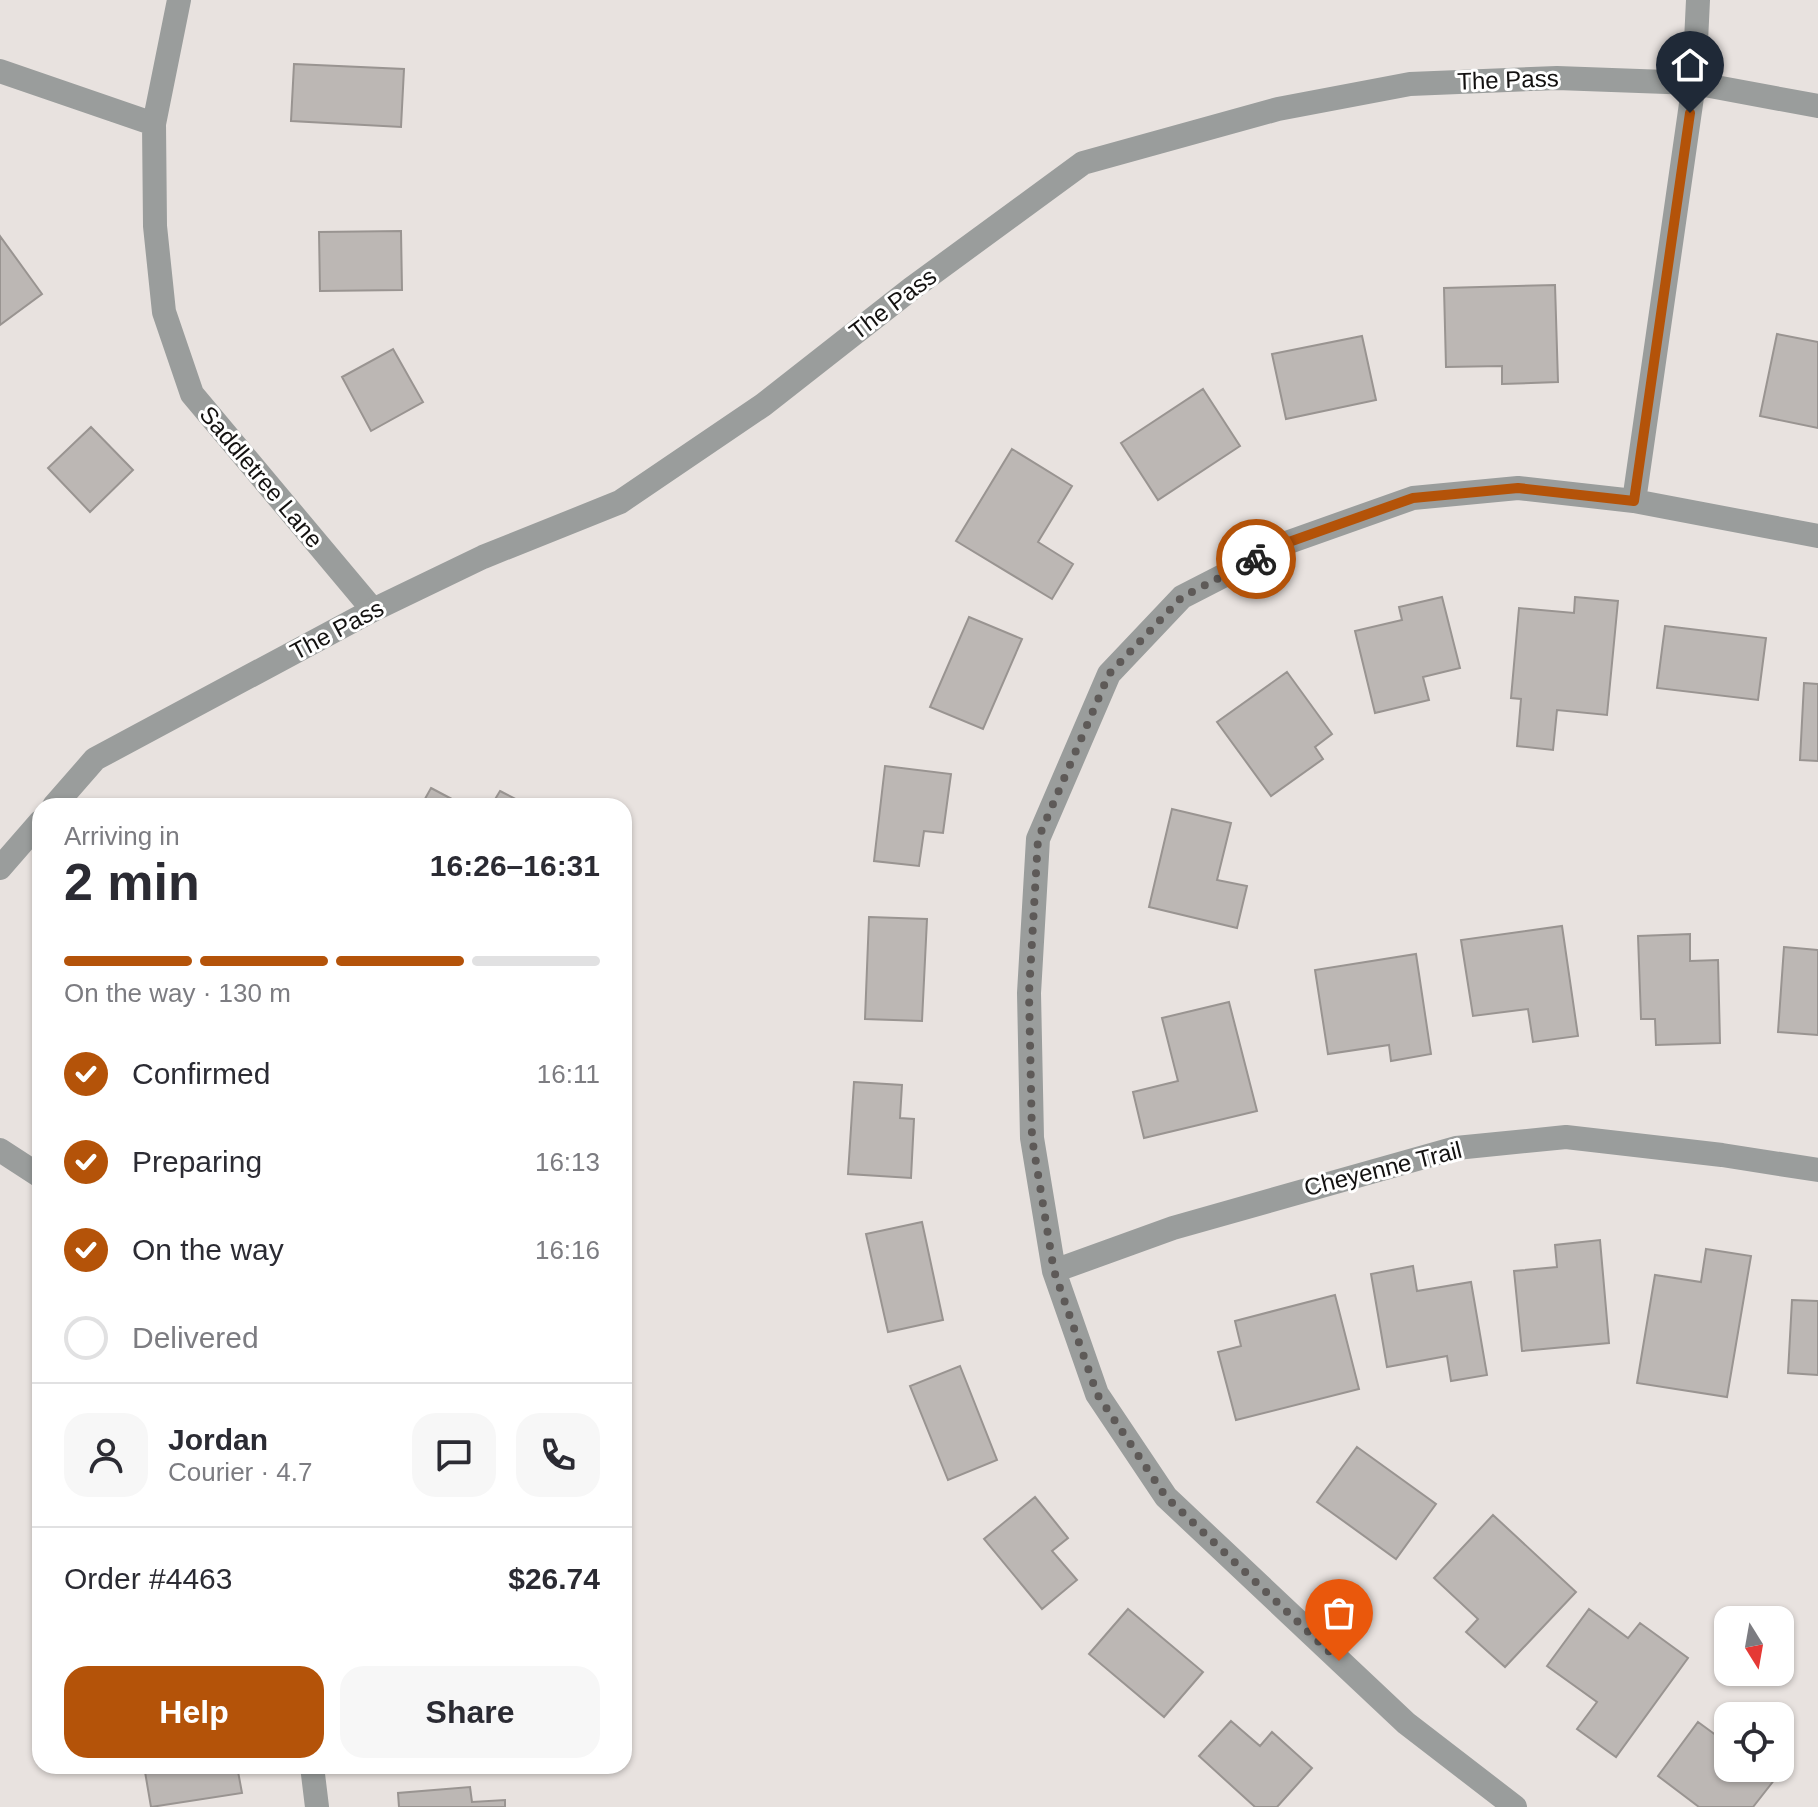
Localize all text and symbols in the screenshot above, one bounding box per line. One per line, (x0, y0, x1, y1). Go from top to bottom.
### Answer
pin (1656, 31, 1724, 113)
icon: home (1668, 43, 1712, 87)
street label: The Pass (1457, 64, 1559, 95)
street label: The Pass (844, 262, 941, 345)
street label: Saddletree Lane (194, 401, 328, 553)
courier (1216, 519, 1296, 599)
icon: bike (1234, 537, 1278, 581)
street label: The Pass (286, 594, 388, 665)
text: Arriving in (64, 821, 180, 851)
text: 16:26–16:31 (430, 849, 600, 882)
text: 2 min (64, 853, 200, 911)
text: On the way · 130 m (64, 978, 291, 1008)
icon: check (64, 1052, 108, 1096)
text: Confirmed (132, 1057, 270, 1090)
text: 16:11 (537, 1059, 600, 1089)
street label: Cheyenne Trail (1301, 1136, 1464, 1201)
icon: check (64, 1140, 108, 1184)
text: Preparing (132, 1145, 262, 1178)
text: 16:13 (535, 1147, 600, 1177)
icon: check (64, 1228, 108, 1272)
text: On the way (132, 1233, 284, 1266)
text: 16:16 (535, 1235, 600, 1265)
text: Delivered (132, 1321, 259, 1354)
button: person (64, 1413, 148, 1497)
button: chat (412, 1413, 496, 1497)
button: phone (516, 1413, 600, 1497)
text: Jordan (168, 1423, 268, 1456)
text: Courier · 4.7 (168, 1457, 313, 1487)
text: Order #4463 (64, 1562, 232, 1595)
text: $26.74 (508, 1562, 600, 1595)
pin (1305, 1579, 1373, 1661)
icon: bag (1317, 1591, 1361, 1635)
north arrow (1714, 1606, 1794, 1686)
map controls (1714, 1606, 1794, 1782)
button: Help (64, 1666, 324, 1758)
button: Share (340, 1666, 600, 1758)
button: locate (1714, 1702, 1794, 1782)

